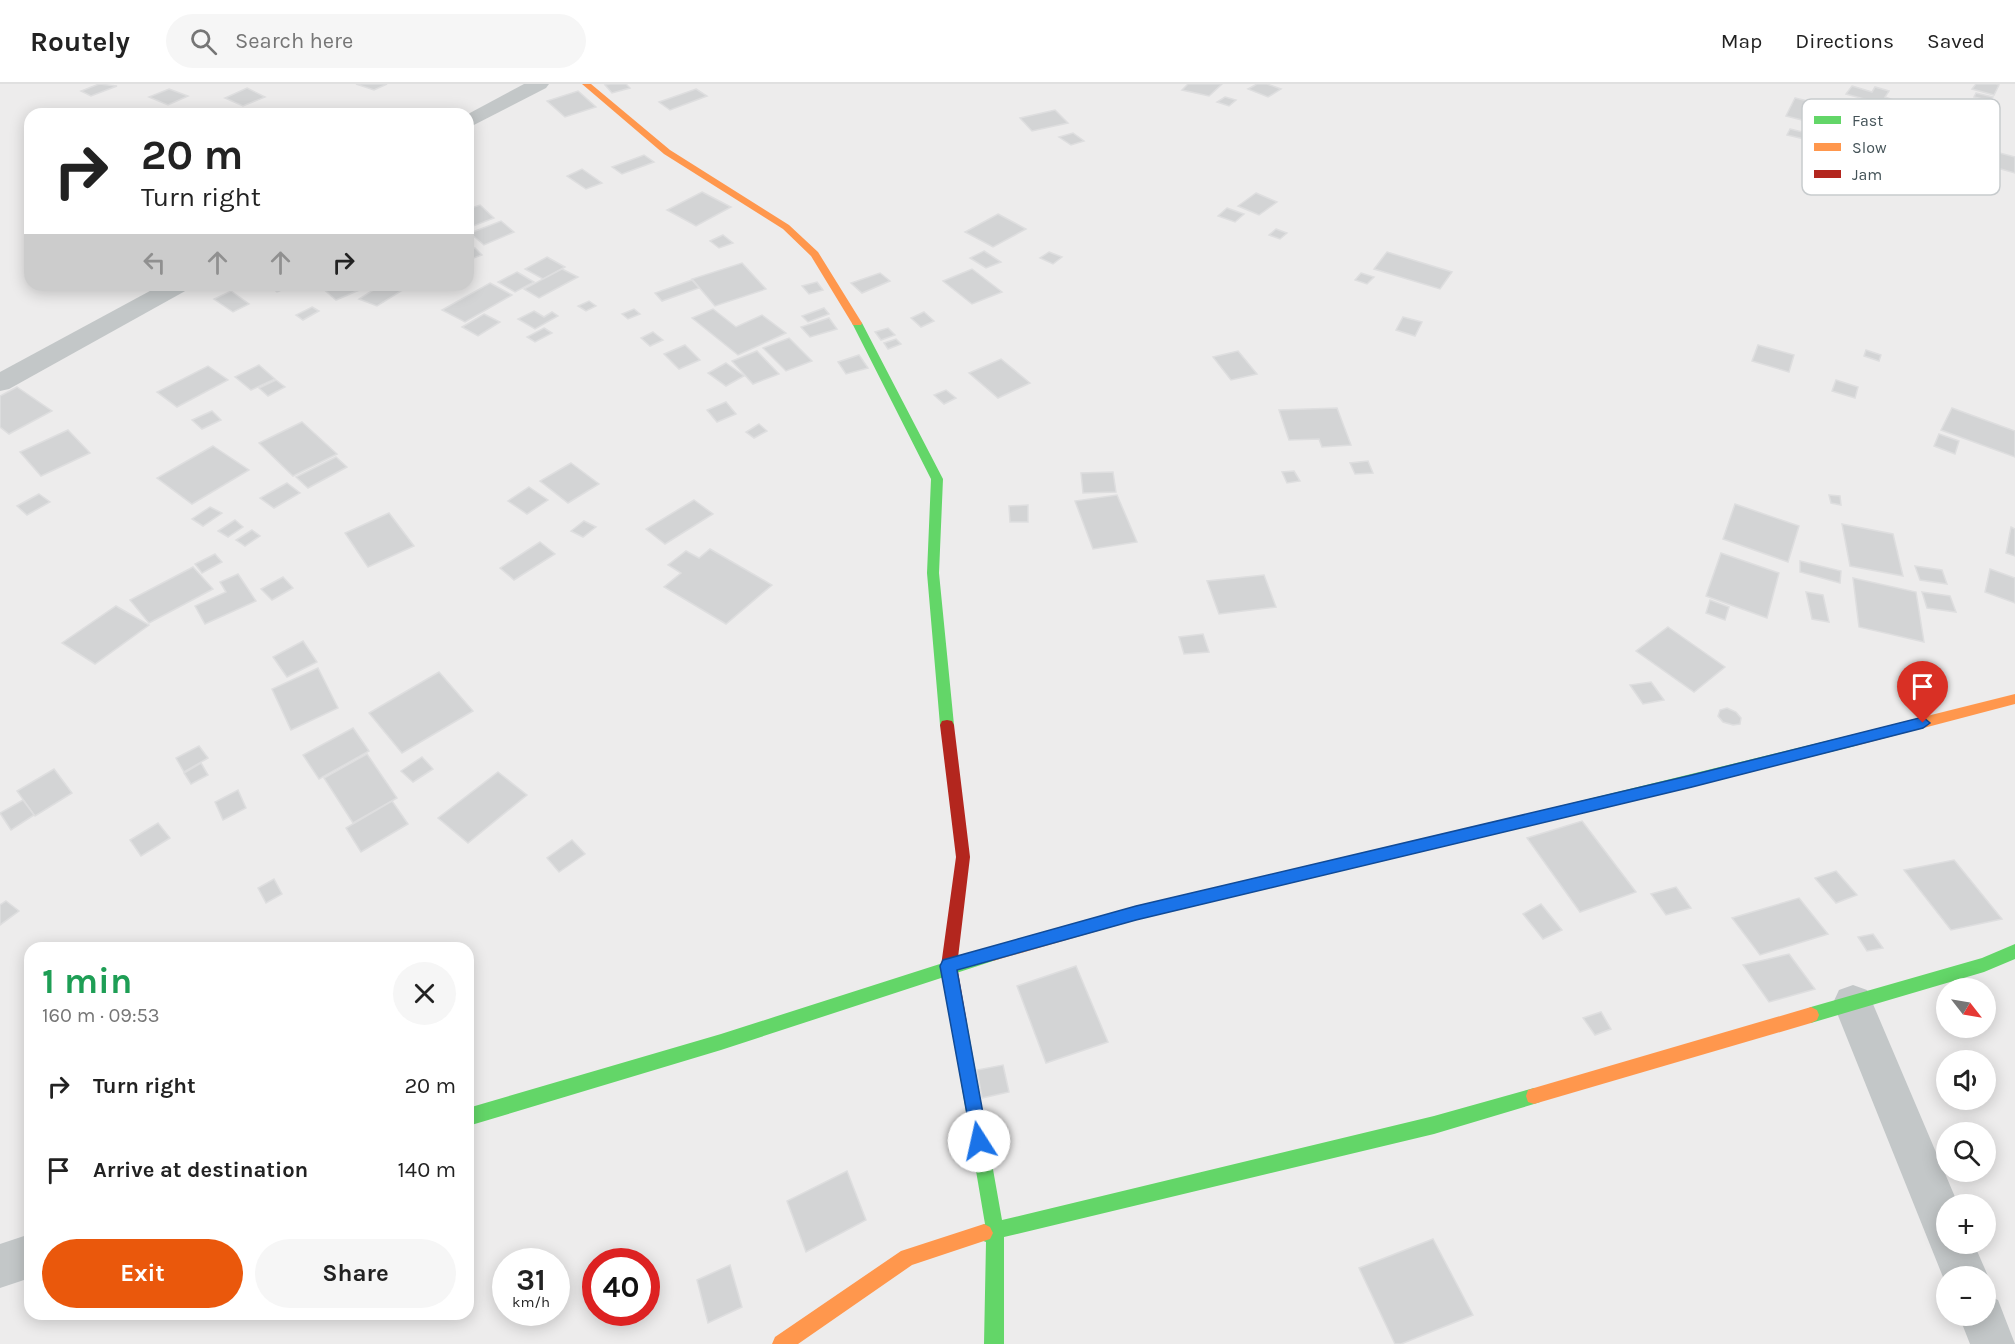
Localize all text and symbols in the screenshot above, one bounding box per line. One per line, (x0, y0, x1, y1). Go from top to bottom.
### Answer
search box (166, 14, 586, 68)
text: Routely (30, 25, 130, 58)
icon: search (187, 25, 220, 58)
text: Search here (235, 28, 353, 54)
text: Map (1721, 29, 1762, 53)
text: Directions (1795, 29, 1894, 53)
text: Saved (1927, 29, 1985, 53)
legend (1802, 99, 2000, 195)
text: Fast (1852, 111, 1883, 130)
text: 20 m (141, 130, 243, 180)
icon: right (42, 132, 120, 210)
text: Slow (1852, 138, 1887, 157)
text: Jam (1852, 165, 1882, 184)
text: Turn right (141, 181, 261, 213)
icon: left (138, 246, 171, 279)
icon: ahead (201, 246, 234, 279)
icon: ahead (264, 246, 297, 279)
icon: right (327, 246, 360, 279)
pin (1897, 661, 1948, 723)
icon: arrive (1906, 670, 1939, 703)
text: 1 min (42, 960, 132, 1002)
button: close (393, 962, 456, 1025)
north arrow (1936, 978, 1996, 1038)
map controls (1936, 978, 1996, 1326)
text: 160 m · 09:53 (42, 1004, 160, 1027)
button: sound (1936, 1050, 1996, 1110)
icon: right (42, 1070, 75, 1103)
text: Turn right (93, 1073, 196, 1099)
text: 20 m (404, 1073, 456, 1099)
position arrow (947, 1109, 1011, 1173)
button: search (1936, 1122, 1996, 1182)
icon: arrive (42, 1154, 75, 1187)
text: Arrive at destination (93, 1157, 308, 1183)
text: 140 m (398, 1157, 456, 1183)
button: + (1936, 1194, 1996, 1254)
button: Exit (42, 1239, 243, 1308)
button: Share (255, 1239, 456, 1308)
speed limit sign: 40 (582, 1248, 660, 1326)
text: 31 (516, 1262, 546, 1298)
button: − (1936, 1266, 1996, 1326)
text: km/h (512, 1293, 550, 1311)

